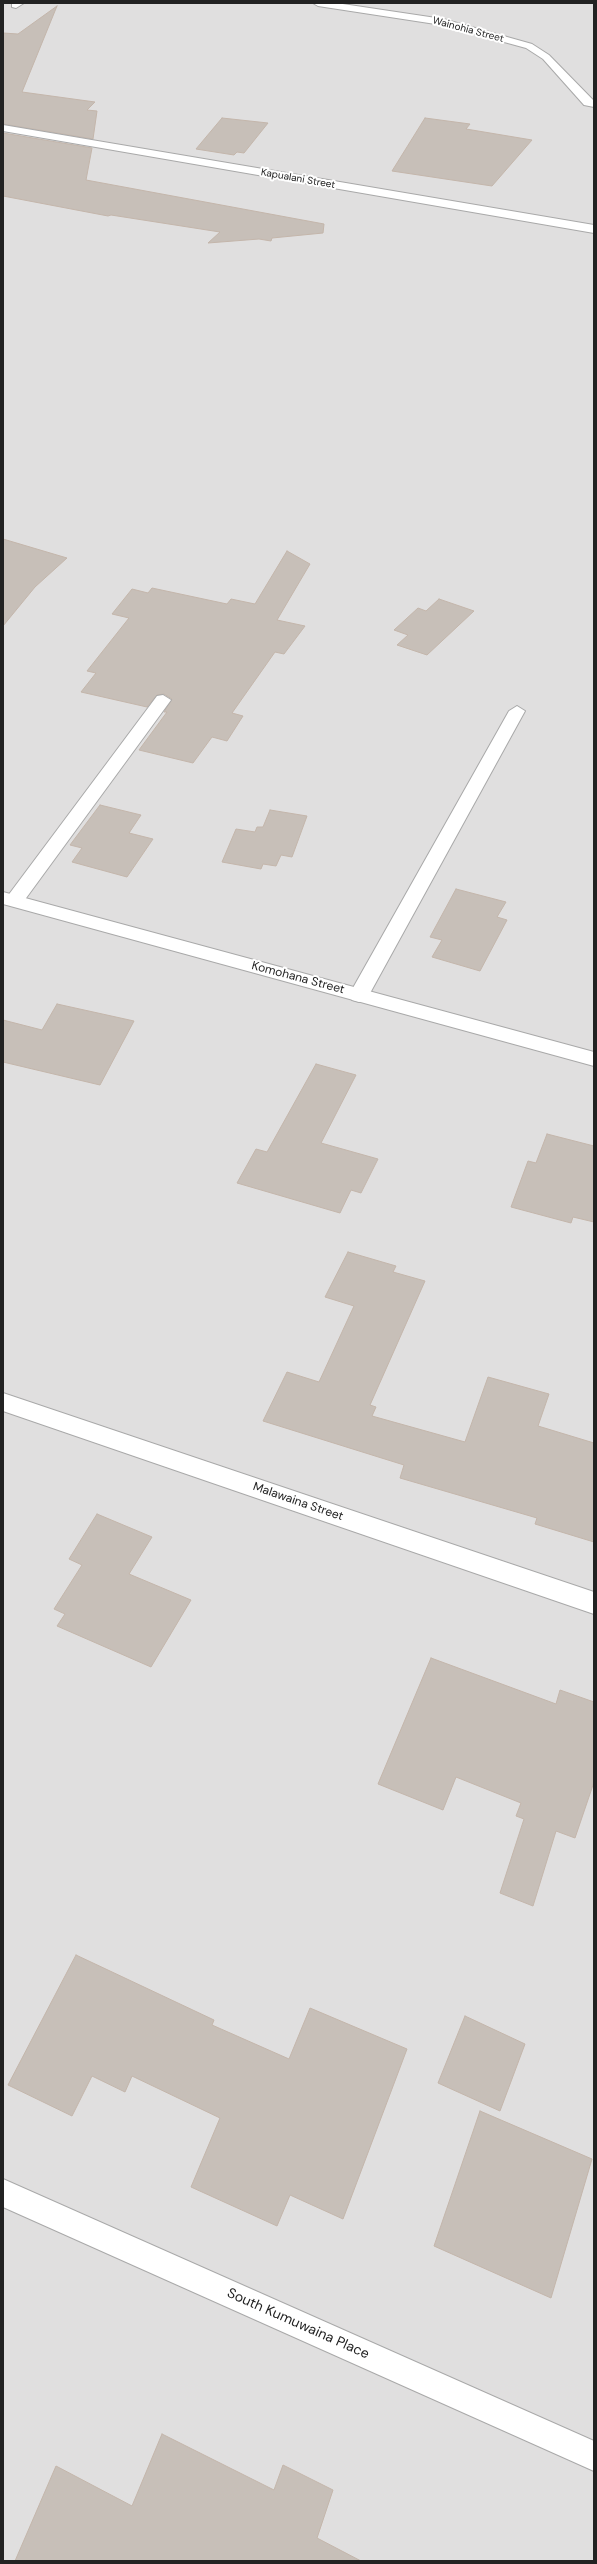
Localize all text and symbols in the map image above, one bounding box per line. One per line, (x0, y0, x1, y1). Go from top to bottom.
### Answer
street label: Wainohia Street (431, 15, 505, 45)
street label: Kapualani Street (260, 167, 336, 191)
street label: Komohana Street (250, 959, 346, 997)
street label: Malawaina Street (251, 1480, 345, 1524)
street label: South Kumuwaina Place (224, 2285, 372, 2363)

